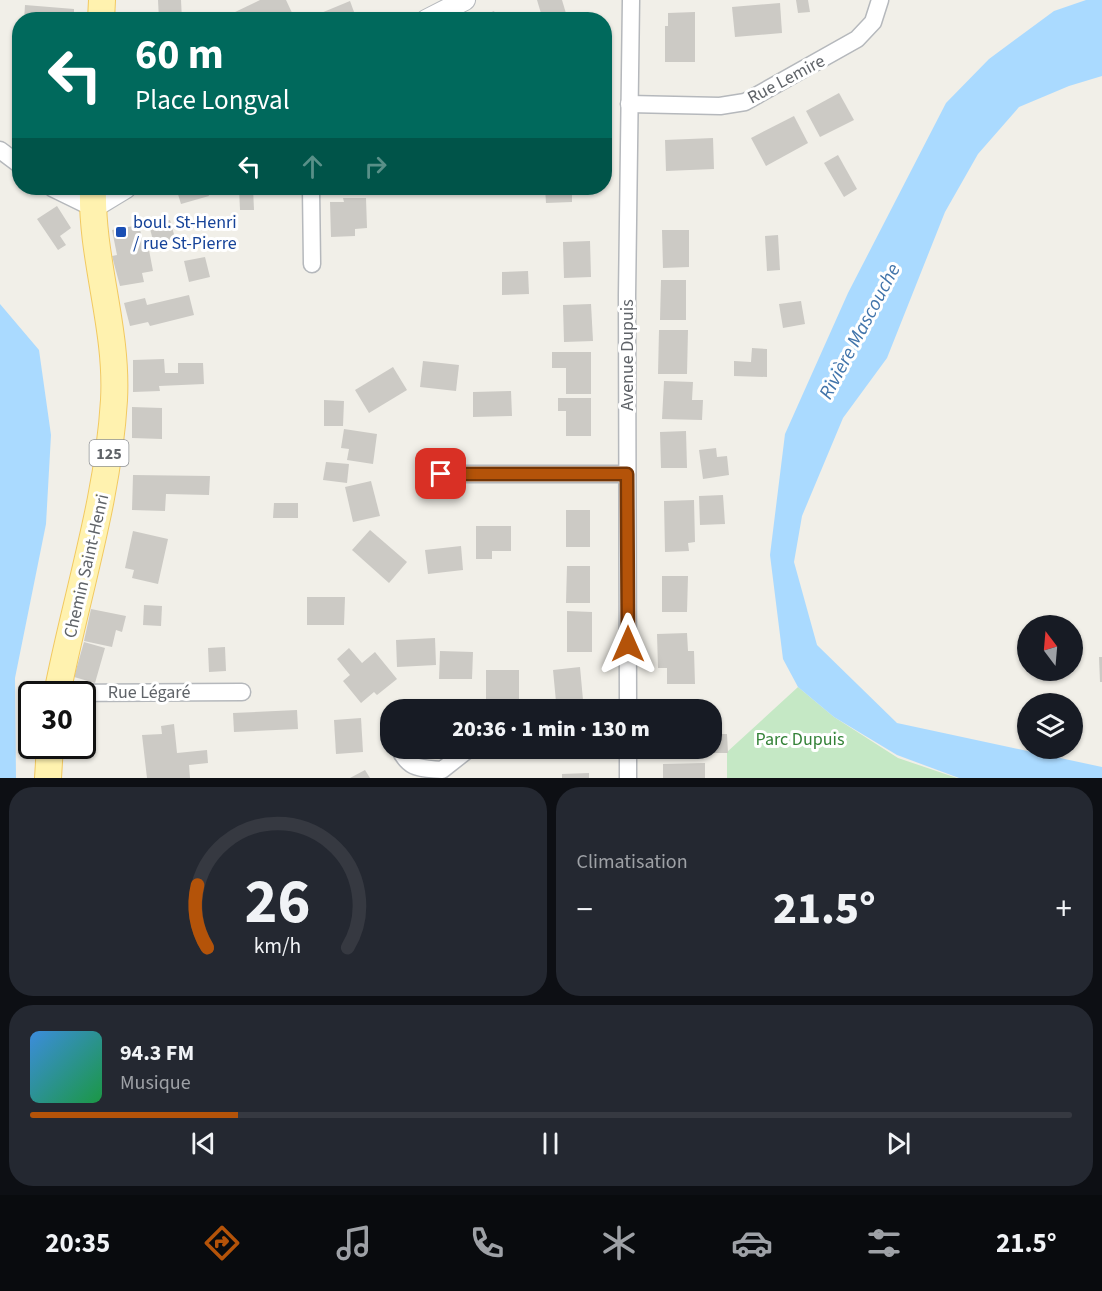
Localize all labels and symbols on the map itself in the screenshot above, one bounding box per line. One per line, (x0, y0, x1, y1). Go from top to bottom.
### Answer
street label: Rue Lemire (743, 49, 829, 110)
place label: boul. St-Henri / rue St-Pierre (133, 210, 237, 256)
marker: boul. St-Henri / rue St-Pierre (114, 225, 128, 239)
water label: Rivière Mascouche (812, 259, 908, 404)
street label: Avenue Dupuis (615, 299, 640, 411)
road number: 125 (90, 440, 128, 466)
pin (415, 448, 466, 499)
street label: Chemin Saint-Henri (58, 492, 115, 641)
position arrow (596, 612, 660, 676)
north arrow (1017, 615, 1083, 681)
street label: Rue Légaré (108, 680, 190, 705)
speed limit sign: 30 (18, 681, 96, 759)
park label: Parc Dupuis (756, 727, 844, 752)

